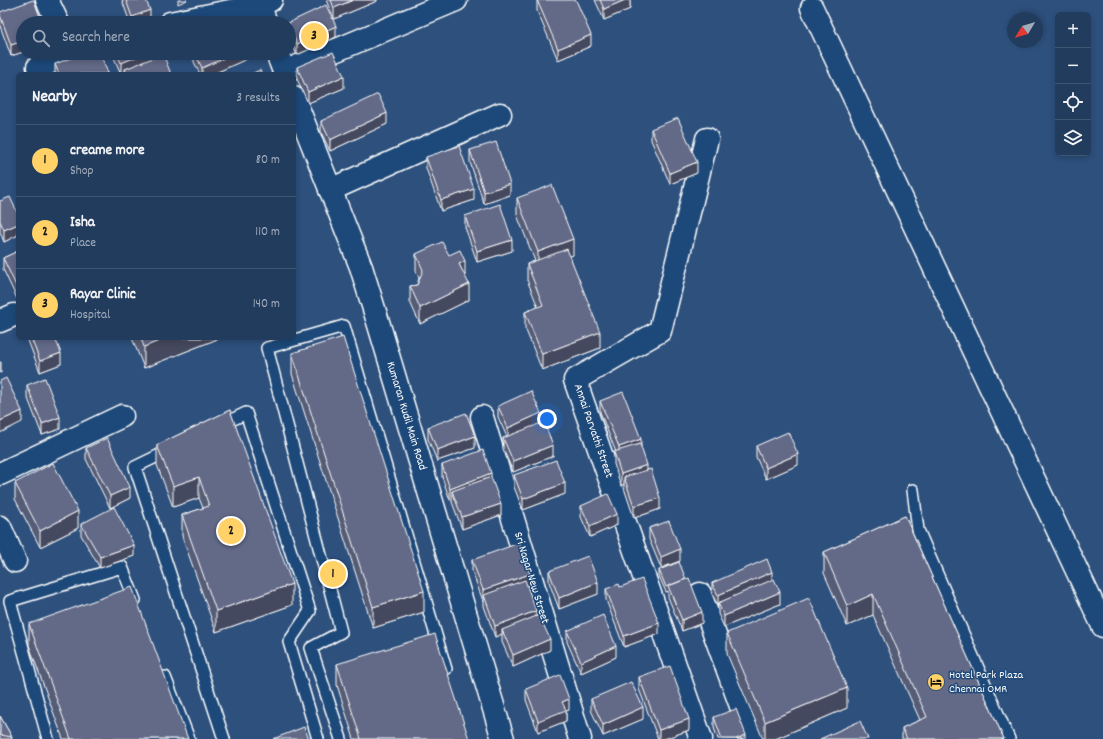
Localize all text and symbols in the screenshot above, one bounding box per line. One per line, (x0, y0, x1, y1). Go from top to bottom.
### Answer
north arrow (1007, 12, 1043, 48)
map controls (1055, 12, 1091, 156)
button: + (1055, 12, 1091, 48)
search box (16, 16, 296, 60)
pin: 3 (301, 21, 327, 51)
icon: search (30, 27, 52, 49)
text: Search here (62, 27, 130, 49)
button: − (1055, 48, 1091, 84)
button: locate (1055, 84, 1091, 120)
text: Nearby (32, 86, 76, 110)
text: 3 results (236, 89, 280, 108)
button: layers (1055, 120, 1091, 156)
text: creame more (70, 140, 145, 162)
text: 1 (44, 151, 46, 170)
text: 80 m (256, 151, 280, 170)
text: Shop (70, 162, 93, 181)
text: Isha (70, 212, 95, 234)
text: 2 (42, 223, 48, 242)
text: 110 m (255, 223, 280, 242)
text: Place (70, 234, 96, 253)
text: Rayar Clinic (70, 284, 136, 306)
text: 3 (42, 295, 48, 314)
text: 140 m (253, 295, 280, 314)
text: Hospital (70, 306, 110, 325)
street label: Kumaran Kudil Main Road (381, 360, 431, 472)
street label: Annai Parvathi Street (569, 382, 617, 481)
your location (537, 409, 557, 429)
pin: 2 (218, 516, 244, 546)
street label: Sri Nagar New Street (509, 530, 553, 627)
pin: 1 (320, 559, 346, 589)
place label: Hotel Park Plaza Chennai OMR (949, 667, 1023, 698)
hotel icon: Hotel Park Plaza Chennai OMR (926, 672, 946, 692)

